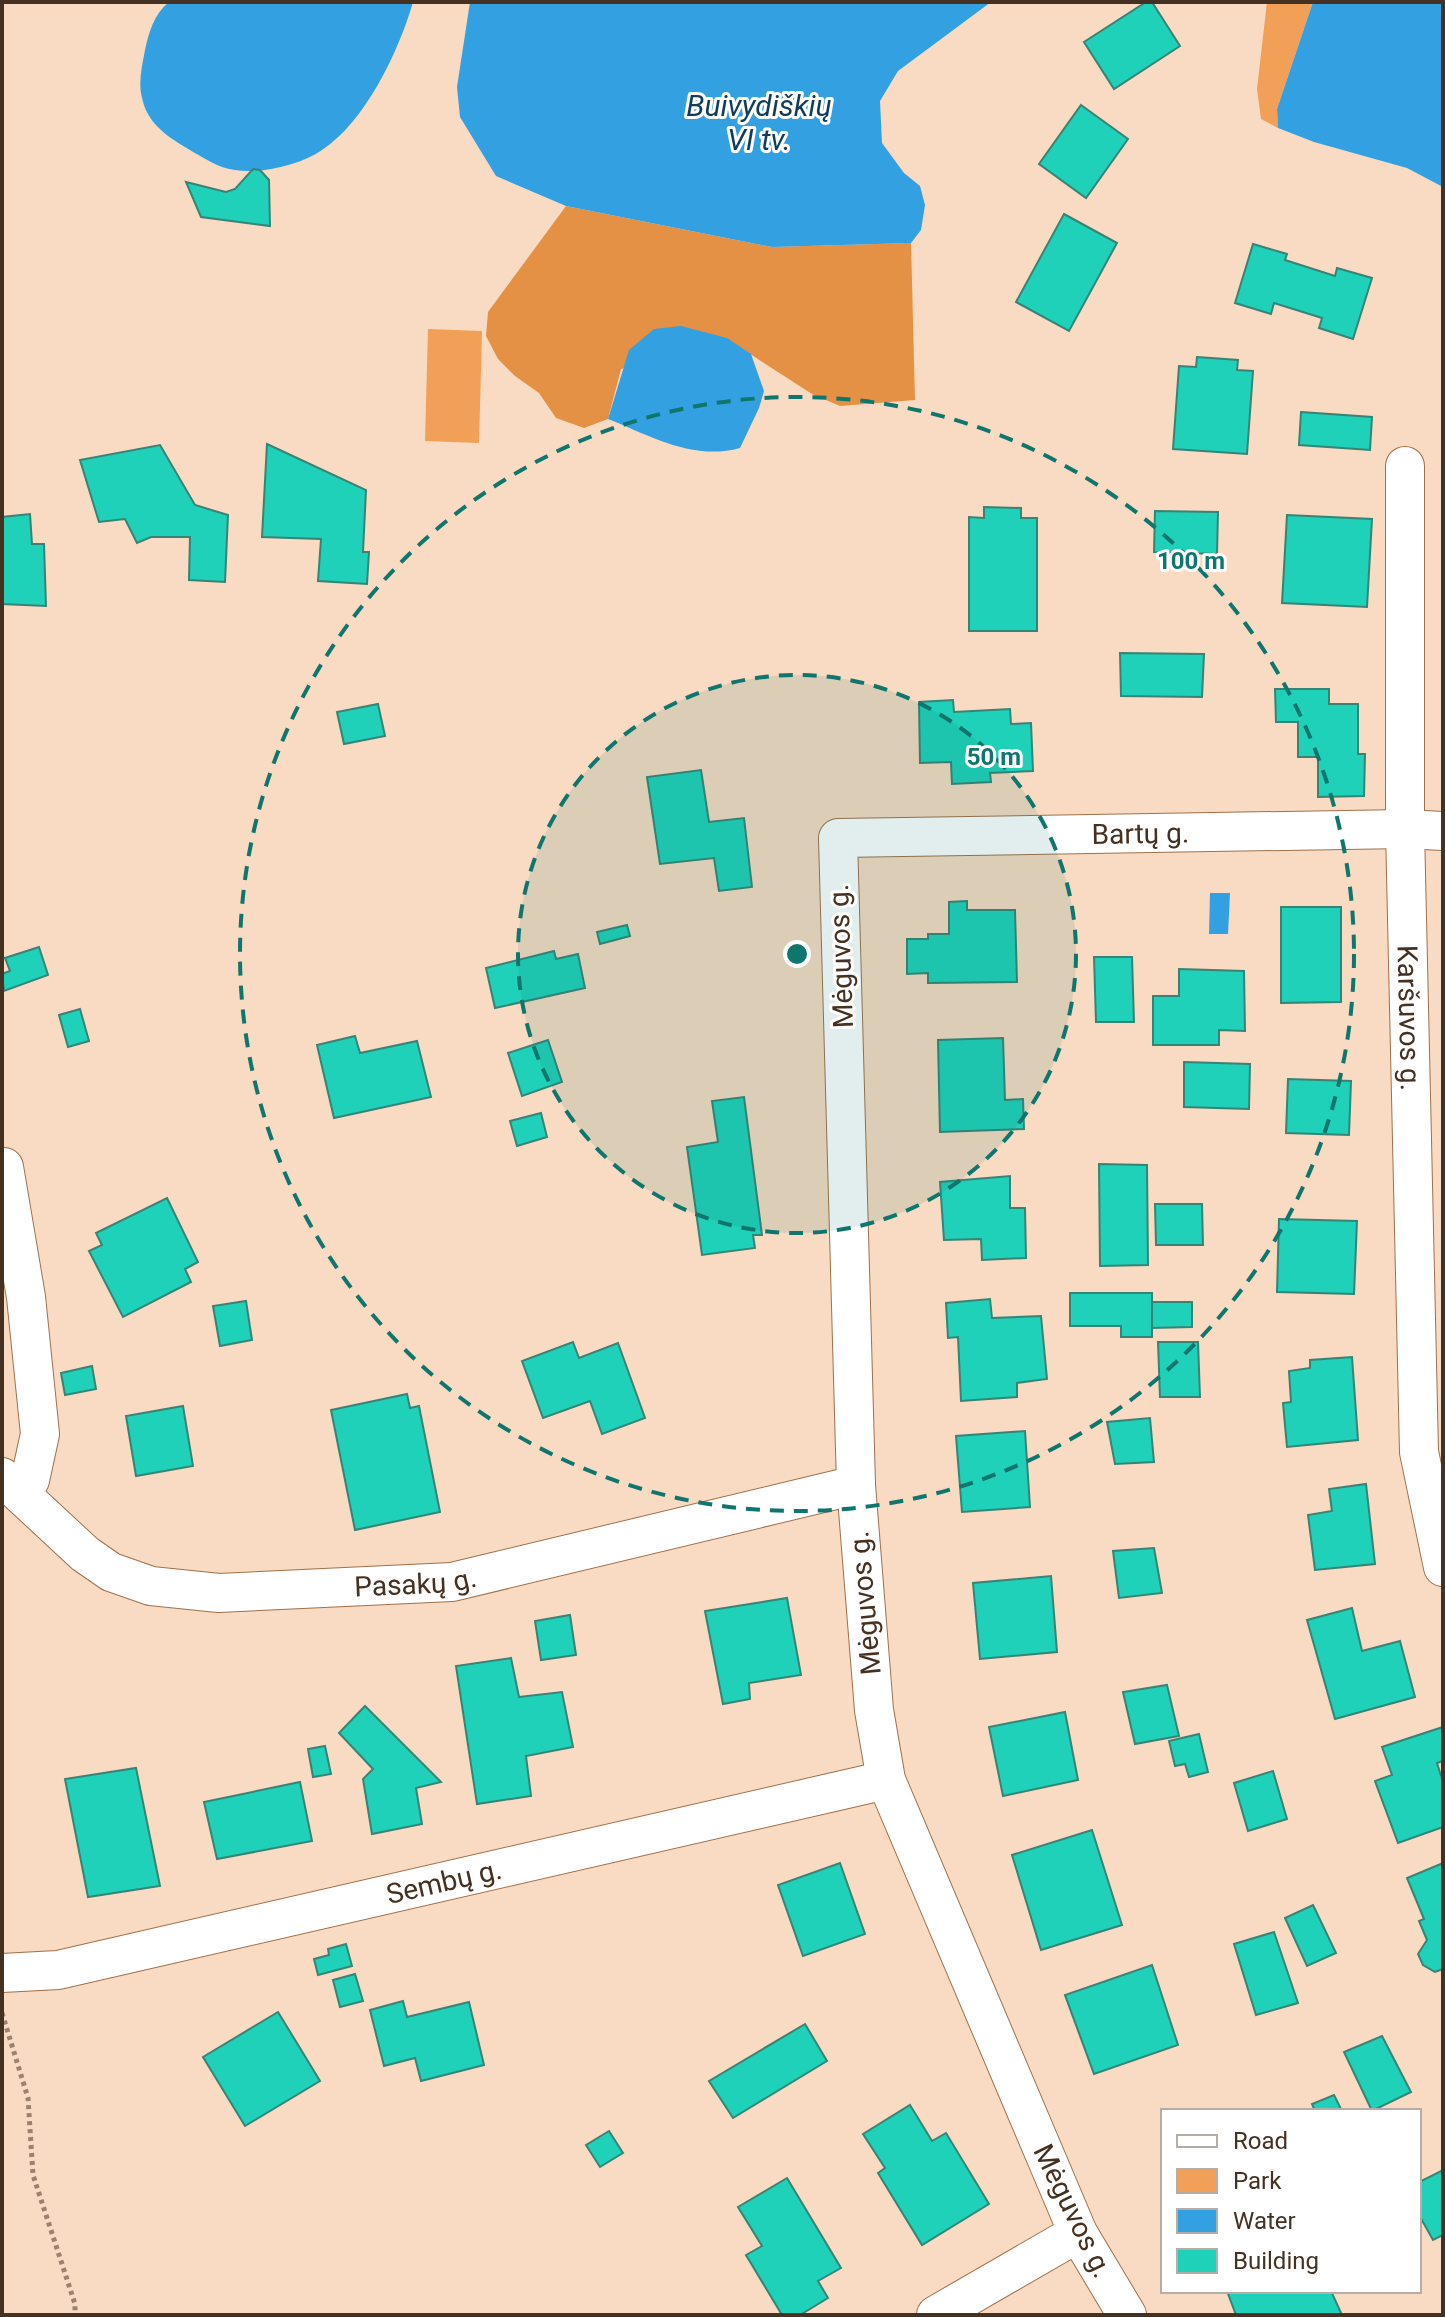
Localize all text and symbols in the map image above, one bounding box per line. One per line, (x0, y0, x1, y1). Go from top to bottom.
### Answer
water label: Buivydiškių VI tv. (686, 88, 832, 157)
text: 100 m (1157, 547, 1225, 575)
text: 50 m (967, 743, 1021, 771)
street label: Bartų g. (1091, 816, 1189, 850)
street label: Mėguvos g. (822, 883, 860, 1029)
centre of rings (783, 940, 811, 968)
street label: Karšuvos g. (1391, 945, 1427, 1091)
street label: Mėguvos g. (842, 1530, 888, 1676)
street label: Pasakų g. (353, 1560, 479, 1603)
street label: Sembų g. (383, 1852, 505, 1911)
legend (1161, 2109, 1421, 2293)
text: Road (1233, 2127, 1288, 2155)
street label: Mėguvos g. (1027, 2139, 1119, 2283)
text: Park (1233, 2167, 1282, 2195)
text: Water (1233, 2207, 1296, 2235)
text: Building (1233, 2247, 1319, 2275)

